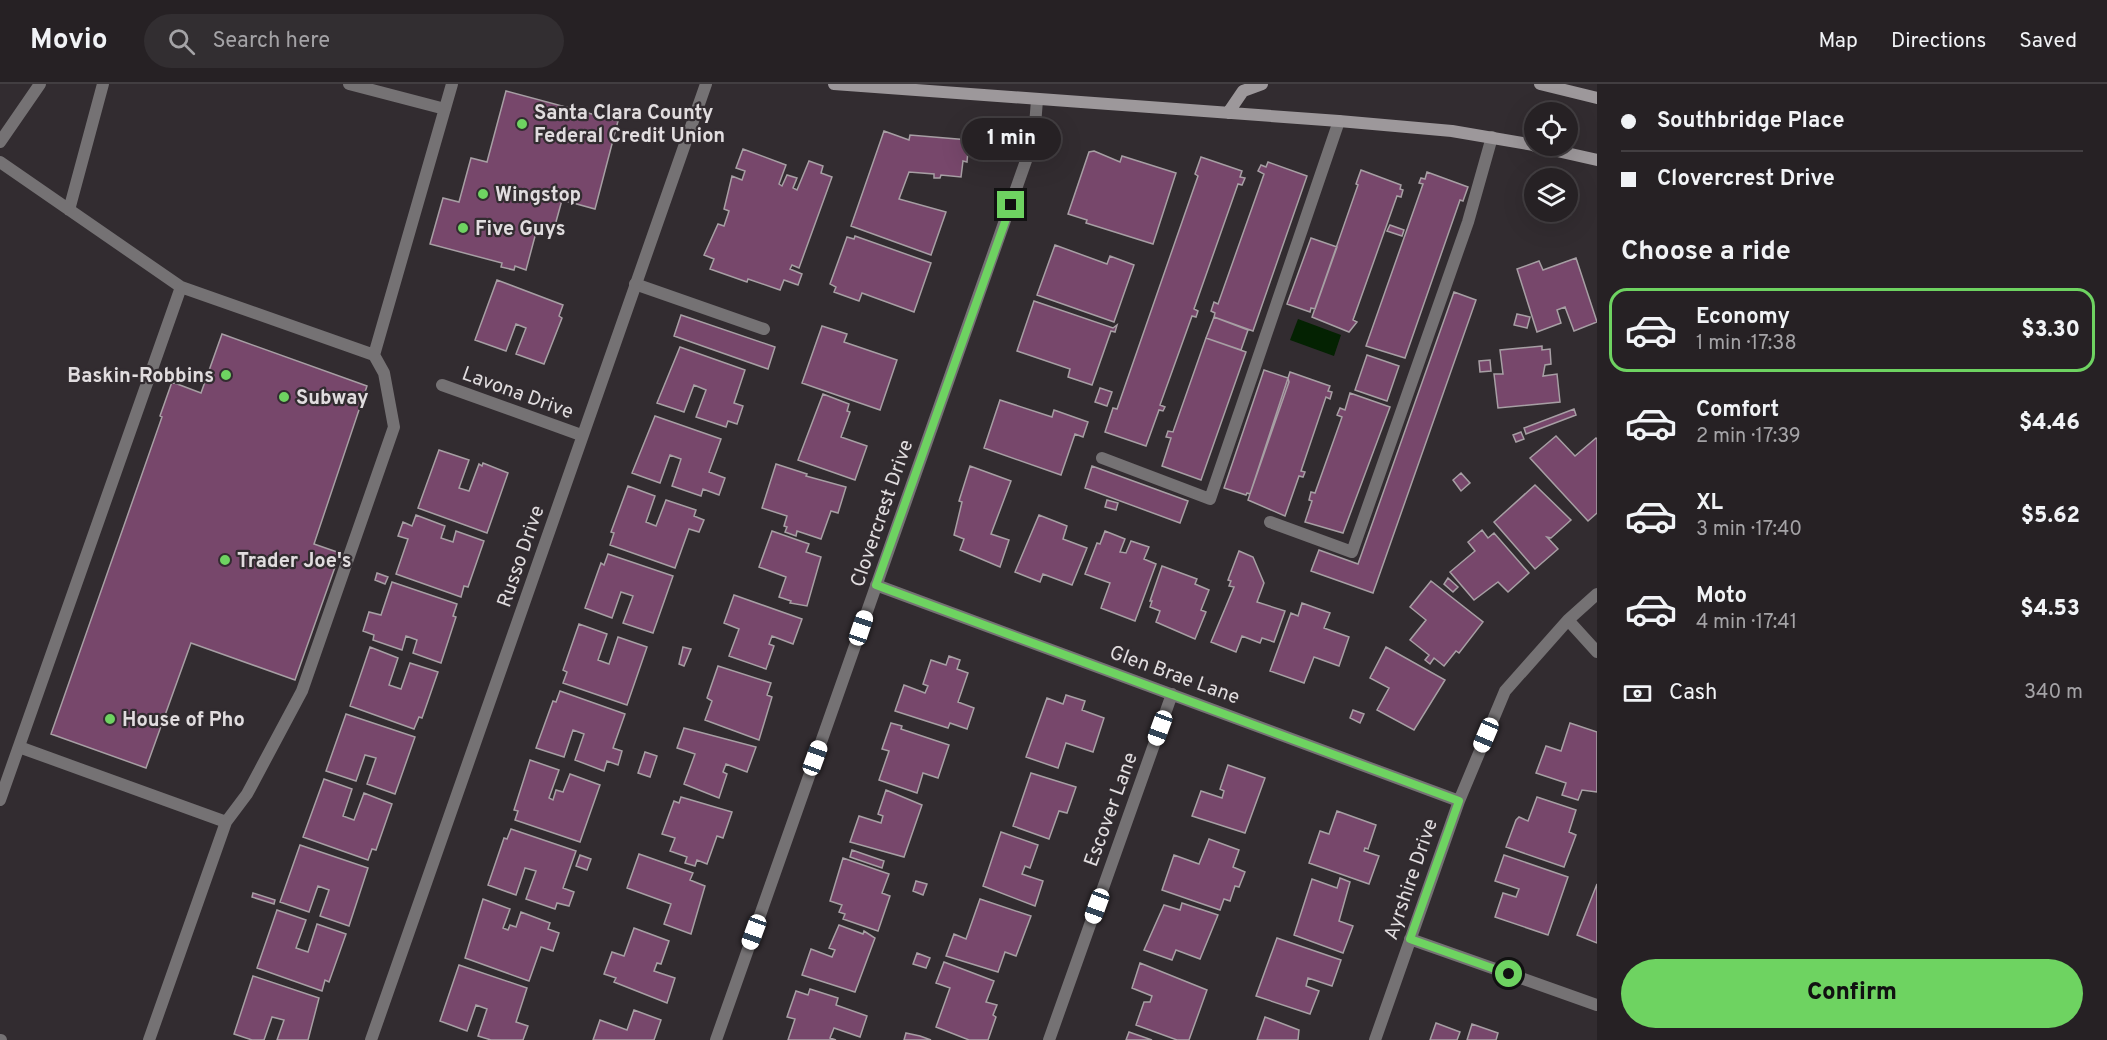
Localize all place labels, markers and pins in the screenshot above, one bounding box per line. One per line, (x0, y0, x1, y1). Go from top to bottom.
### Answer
place label: Santa Clara County Federal Credit Union (534, 101, 725, 150)
marker: Santa Clara County Federal Credit Union (515, 117, 529, 131)
place label: Wingstop (495, 183, 581, 209)
marker: Wingstop (476, 187, 490, 201)
place label: Five Guys (475, 217, 566, 243)
marker: Five Guys (456, 221, 470, 235)
place label: Baskin-Robbins (67, 364, 214, 390)
marker: Baskin-Robbins (219, 368, 233, 382)
place label: Subway (296, 386, 369, 412)
marker: Subway (277, 390, 291, 404)
place label: Trader Joe's (237, 549, 352, 575)
marker: Trader Joe's (218, 553, 232, 567)
place label: House of Pho (122, 708, 245, 734)
marker: House of Pho (103, 712, 117, 726)

